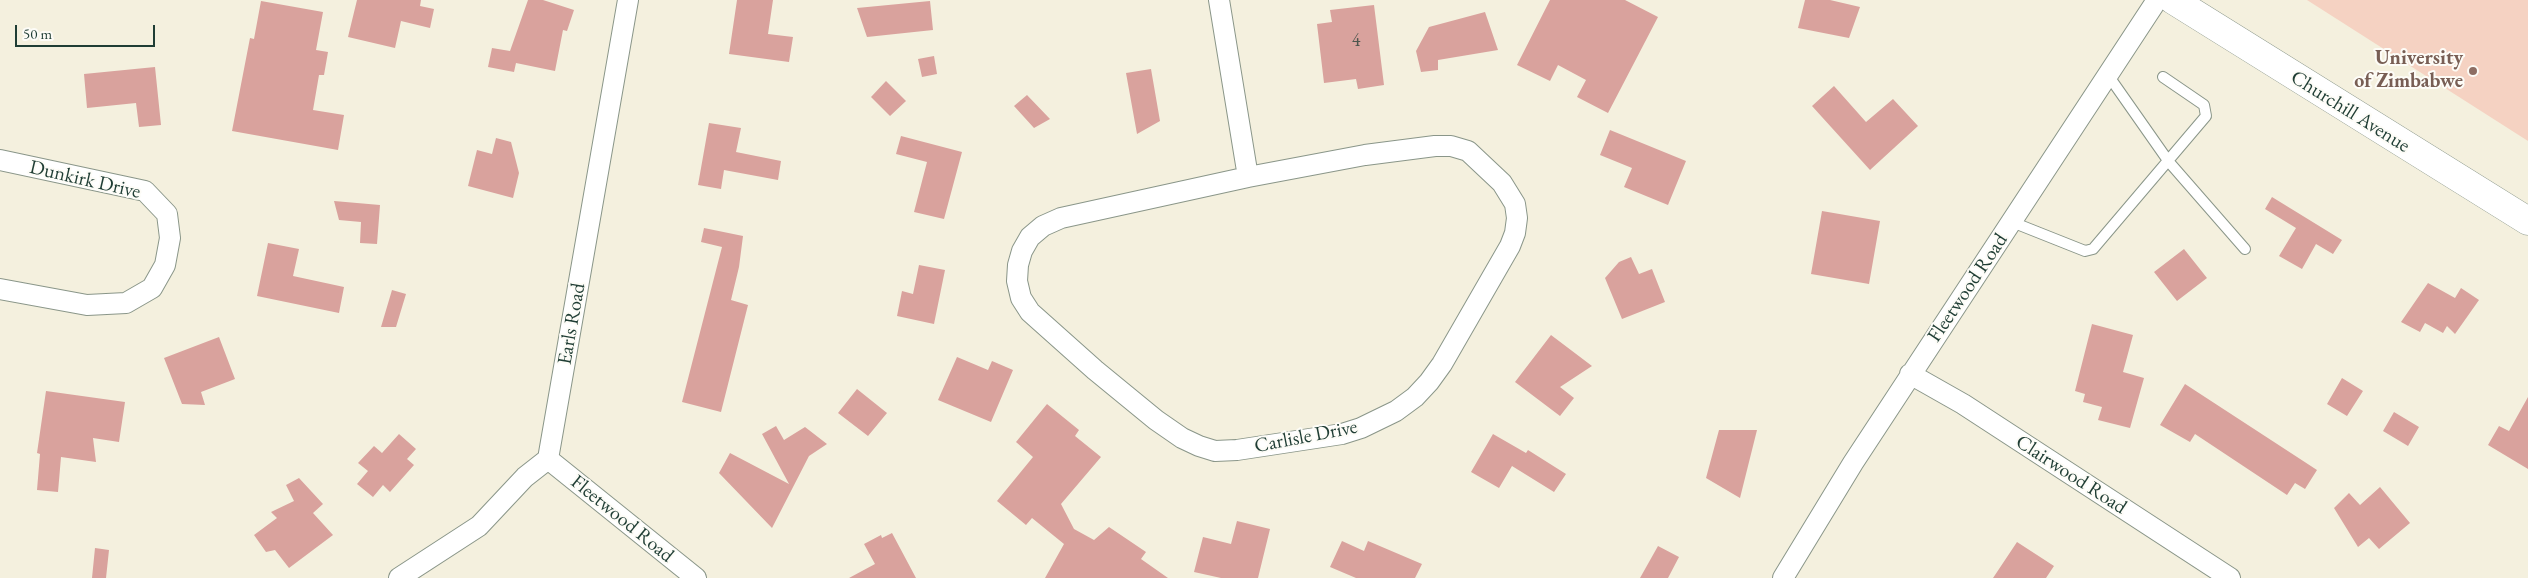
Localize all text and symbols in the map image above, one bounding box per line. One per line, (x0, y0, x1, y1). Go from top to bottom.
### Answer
scale bar (18, 15, 158, 47)
text: 50 m (23, 24, 52, 43)
house number: 4 (1352, 30, 1360, 52)
place label: University of Zimbabwe (2354, 47, 2463, 94)
marker: University of Zimbabwe (2467, 65, 2479, 77)
street label: Churchill Avenue (2286, 66, 2414, 158)
street label: Dunkirk Drive (27, 156, 143, 204)
street label: Fleetwood Road (1923, 229, 2013, 347)
street label: Earls Road (553, 281, 591, 367)
street label: Carlisle Drive (1252, 415, 1360, 459)
street label: Clairwood Road (2011, 430, 2131, 520)
street label: Fleetwood Road (566, 470, 678, 568)

